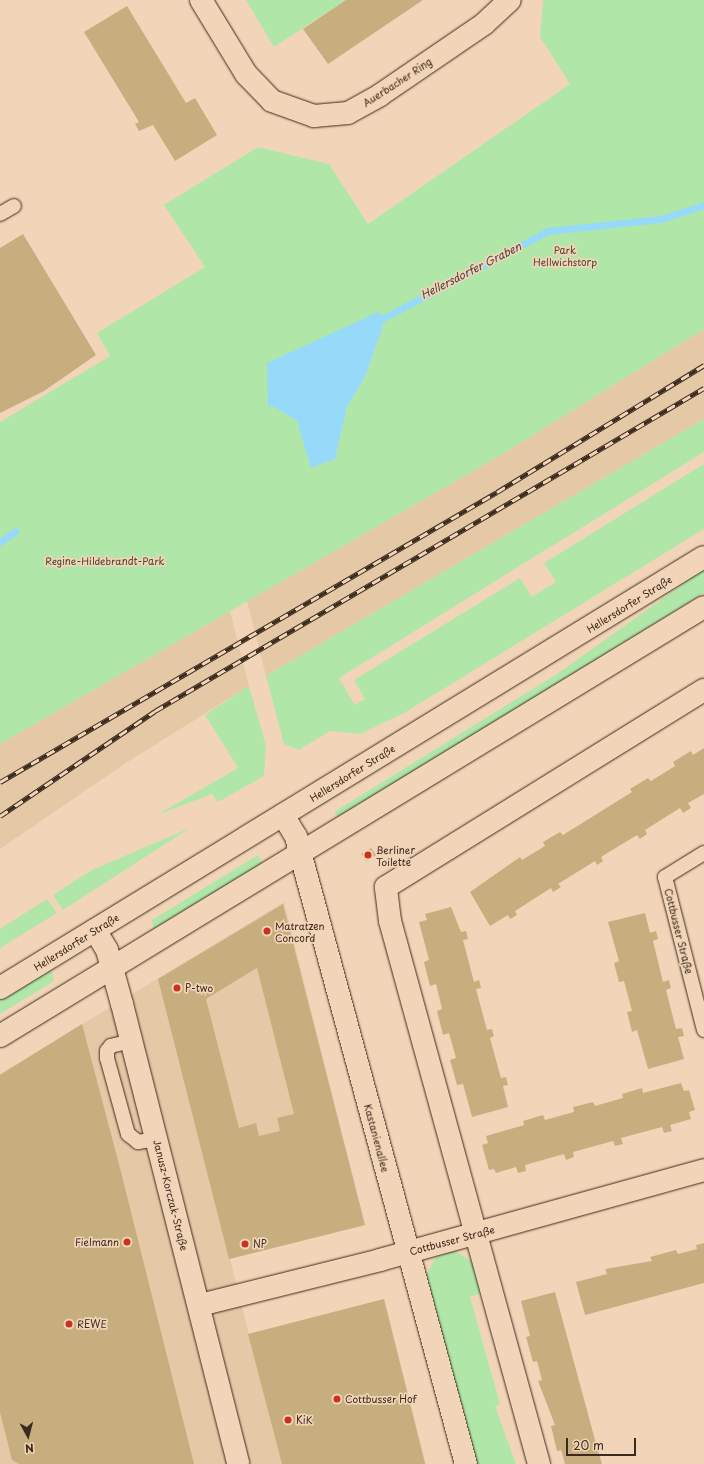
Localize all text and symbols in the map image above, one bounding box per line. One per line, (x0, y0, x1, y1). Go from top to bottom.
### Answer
street label: Auerbacher Ring (360, 55, 434, 109)
water label: Hellersdorfer Graben (418, 240, 524, 302)
park label: Park Hellwichstorp (533, 243, 597, 266)
park label: Regine-Hildebrandt-Park (45, 555, 165, 567)
street label: Hellersdorfer Straße (584, 573, 674, 635)
street label: Hellersdorfer Straße (307, 742, 397, 804)
place label: Berliner Toilette (376, 843, 415, 866)
marker: Berliner Toilette (363, 850, 373, 860)
street label: Cottbusser Straße (663, 887, 695, 975)
street label: Hellersdorfer Straße (31, 911, 121, 973)
place label: Matratzen Concord (275, 919, 325, 942)
marker: Matratzen Concord (262, 926, 272, 936)
place label: P-two (185, 982, 213, 994)
marker: P-two (172, 983, 182, 993)
street label: Kastanienallee (362, 1103, 392, 1173)
street label: Janusz-Korczak-Straße (151, 1138, 191, 1252)
street label: Cottbusser Straße (408, 1223, 496, 1257)
place label: Fielmann (75, 1236, 119, 1248)
marker: Fielmann (122, 1237, 132, 1247)
place label: NP (253, 1238, 267, 1250)
marker: NP (240, 1239, 250, 1249)
place label: REWE (77, 1318, 107, 1330)
marker: REWE (64, 1319, 74, 1329)
place label: Cottbusser Hof (345, 1393, 417, 1405)
marker: Cottbusser Hof (332, 1394, 342, 1404)
place label: KiK (296, 1414, 313, 1426)
marker: KiK (283, 1415, 293, 1425)
north arrow (8, 1416, 48, 1456)
scale bar (568, 1430, 638, 1456)
text: 20 m (573, 1436, 604, 1454)
text: N (24, 1439, 35, 1457)

